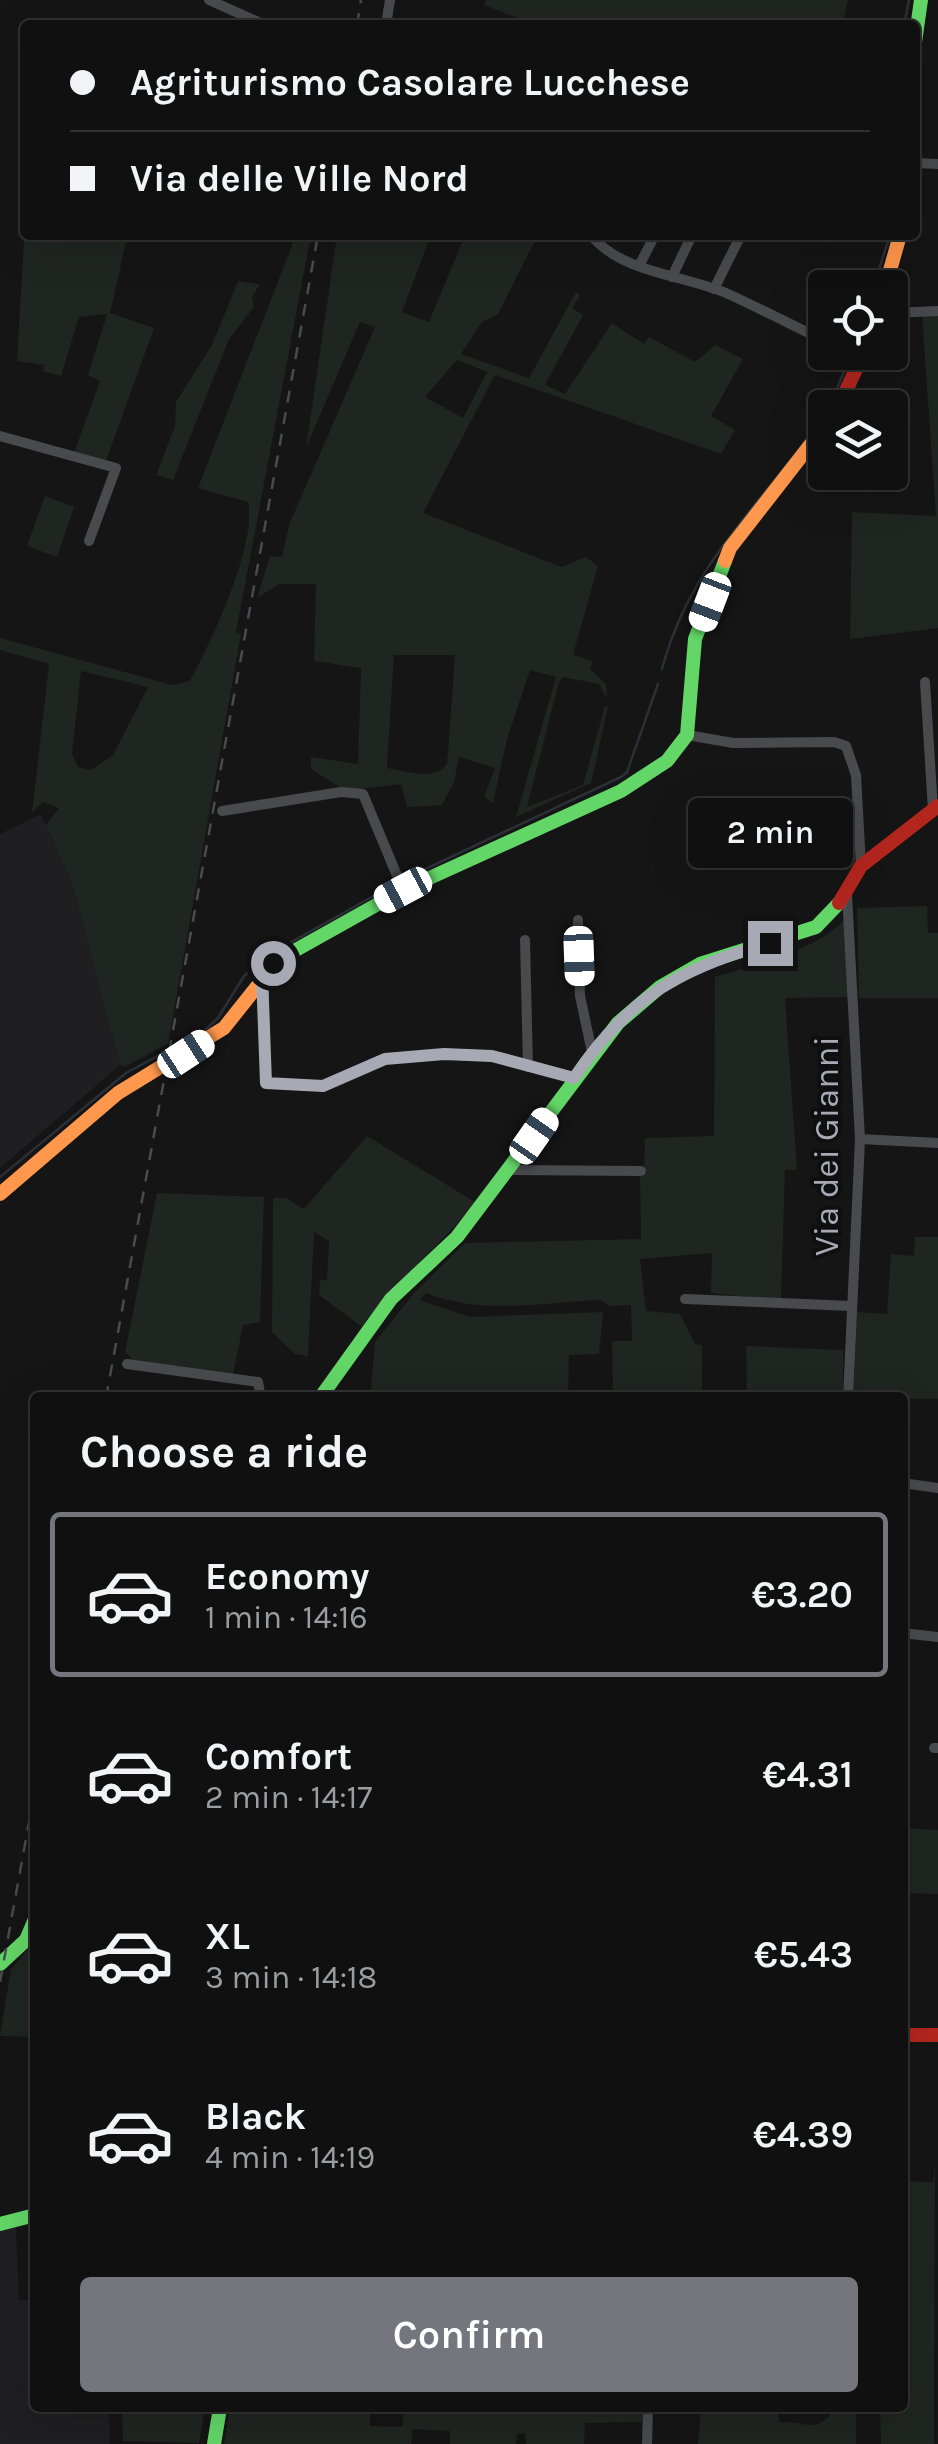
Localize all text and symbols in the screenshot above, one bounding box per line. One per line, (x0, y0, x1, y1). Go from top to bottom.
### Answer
text: Agriturismo Casolare Lucchese (130, 60, 690, 105)
text: Via delle Ville Nord (130, 156, 469, 201)
map controls (808, 270, 908, 490)
button: locate (808, 270, 908, 370)
button: layers (808, 390, 908, 490)
car (685, 569, 735, 635)
callout: 2 min (688, 798, 852, 868)
text: 2 min (727, 814, 814, 851)
car (369, 863, 437, 917)
route end (748, 921, 793, 966)
car (563, 925, 595, 987)
route start (251, 941, 296, 986)
car (153, 1025, 219, 1083)
street label: Via dei Gianni (806, 1036, 847, 1256)
car (505, 1103, 563, 1169)
text: Choose a ride (80, 1426, 368, 1478)
icon: car (85, 1550, 175, 1640)
text: Economy (205, 1554, 369, 1599)
text: €3.20 (752, 1572, 853, 1617)
text: 1 min · 14:16 (205, 1599, 368, 1636)
icon: car (85, 1730, 175, 1820)
text: Comfort (205, 1734, 352, 1779)
text: €4.31 (763, 1752, 853, 1797)
text: 2 min · 14:17 (205, 1779, 372, 1816)
icon: car (85, 1910, 175, 2000)
text: XL (205, 1914, 250, 1959)
text: €5.43 (754, 1932, 853, 1977)
text: 3 min · 14:18 (205, 1959, 377, 1996)
icon: car (85, 2090, 175, 2180)
text: Black (205, 2094, 306, 2139)
text: €4.39 (753, 2112, 853, 2157)
text: 4 min · 14:19 (205, 2139, 375, 2176)
button: Confirm (80, 2277, 858, 2392)

